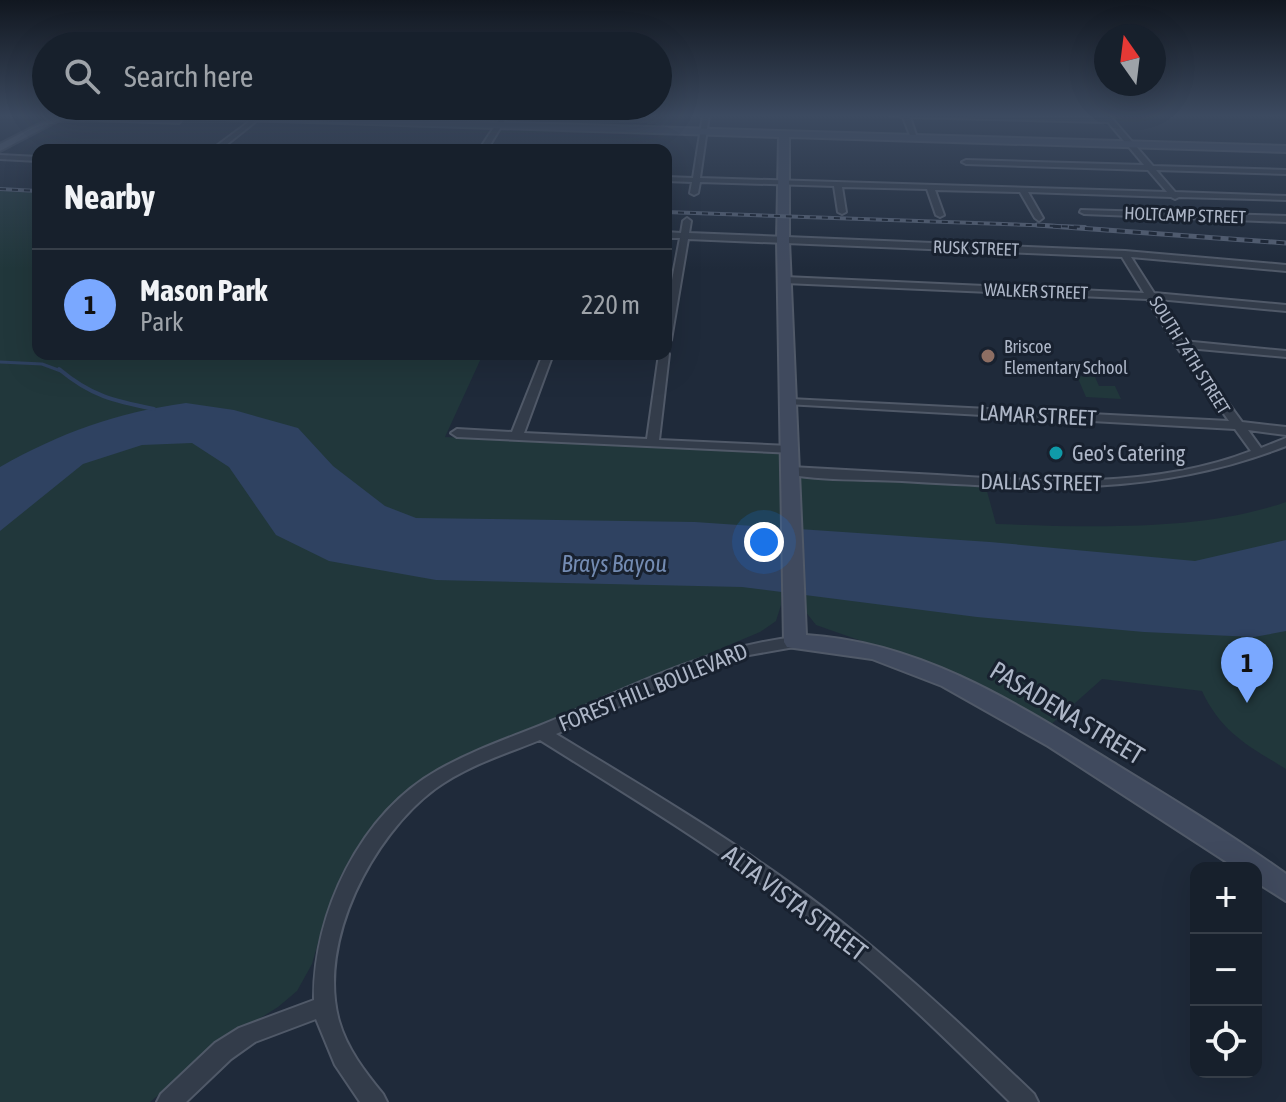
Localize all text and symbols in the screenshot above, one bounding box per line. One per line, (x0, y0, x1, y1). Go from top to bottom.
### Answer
north arrow (1094, 24, 1166, 96)
search box (32, 32, 672, 120)
icon: search (60, 54, 104, 98)
text: Search here (124, 59, 253, 93)
text: Nearby (64, 177, 155, 216)
street label: HOLTCAMP STREET (1124, 202, 1246, 228)
street label: RUSK STREET (933, 236, 1020, 260)
text: Mason Park (140, 273, 268, 307)
street label: WALKER STREET (984, 279, 1088, 303)
text: 1 (84, 290, 96, 320)
text: 220 m (581, 290, 640, 320)
street label: SOUTH 74TH STREET (1145, 292, 1235, 418)
text: Park (140, 307, 183, 337)
place label: Briscoe Elementary School (1004, 336, 1128, 378)
marker: Briscoe Elementary School (979, 347, 997, 365)
street label: LAMAR STREET (979, 399, 1097, 431)
place label: Geo's Catering (1072, 440, 1186, 466)
marker: Geo's Catering (1047, 444, 1065, 462)
street label: DALLAS STREET (980, 468, 1102, 496)
your location (744, 522, 784, 562)
water label: Brays Bayou (561, 550, 667, 577)
street label: FOREST HILL BOULEVARD (555, 637, 751, 737)
pin: 1 (1221, 637, 1273, 703)
street label: PASADENA STREET (985, 655, 1150, 771)
street label: ALTA VISTA STREET (717, 839, 874, 967)
map controls (1190, 862, 1262, 1078)
button: + (1190, 862, 1262, 934)
button: − (1190, 934, 1262, 1006)
button: locate (1190, 1006, 1262, 1078)

